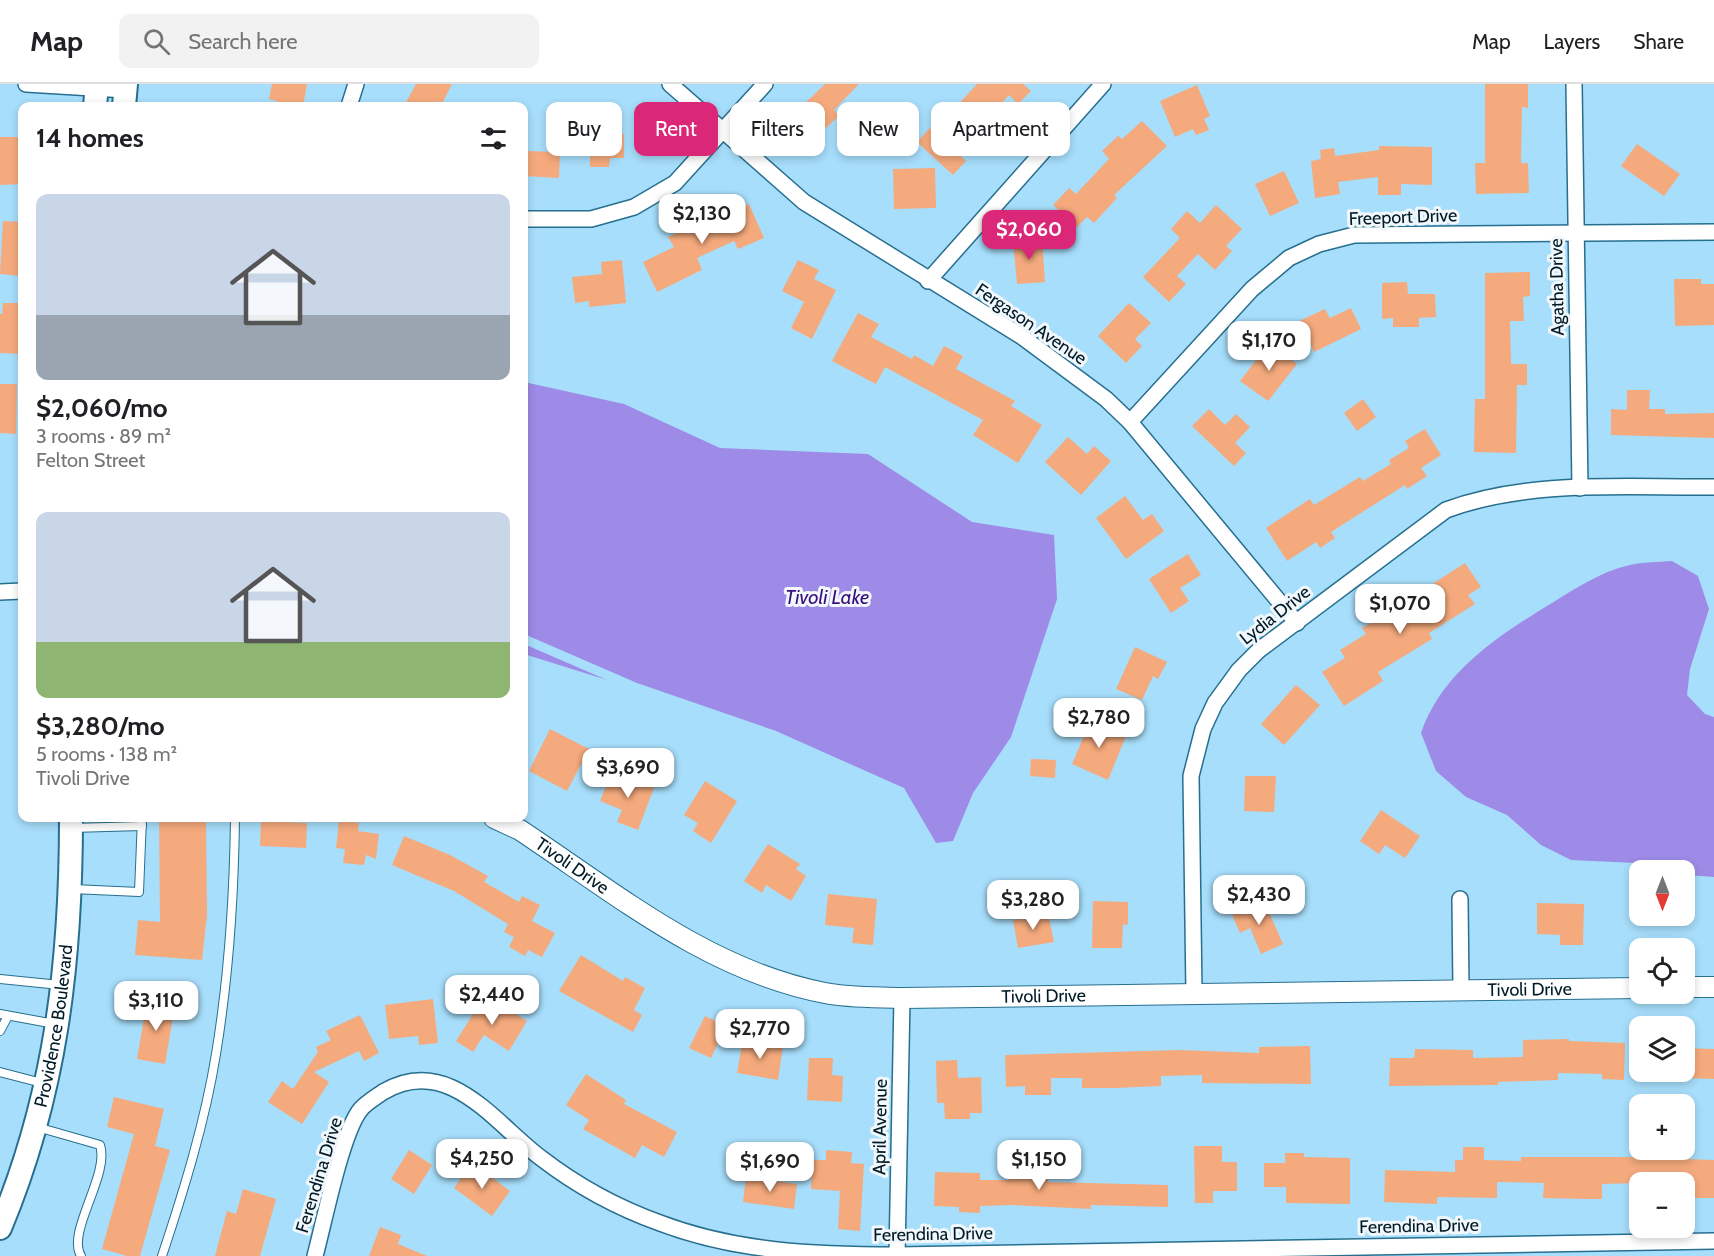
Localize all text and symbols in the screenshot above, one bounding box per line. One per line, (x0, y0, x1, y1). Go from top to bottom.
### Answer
search box (119, 14, 539, 68)
text: Map (30, 24, 83, 58)
icon: search (140, 25, 173, 58)
text: Search here (188, 28, 297, 55)
text: Map (1472, 29, 1511, 54)
text: Layers (1544, 29, 1600, 54)
text: Share (1633, 29, 1684, 54)
chip: Buy (546, 102, 622, 156)
chip: Rent (634, 102, 718, 156)
chip: Filters (730, 102, 825, 156)
chip: New (837, 102, 919, 156)
chip: Apartment (931, 102, 1070, 156)
text: 14 homes (36, 122, 144, 154)
icon: filters (477, 122, 510, 155)
pin: $2,130 (653, 194, 751, 245)
text: $2,130 (673, 201, 731, 225)
street label: Freeport Drive (1348, 204, 1458, 230)
pin: $2,060 (980, 210, 1078, 261)
text: $2,060 (996, 217, 1062, 241)
icon: home (219, 233, 327, 341)
street label: Agatha Drive (1545, 238, 1569, 336)
street label: Fergason Avenue (971, 279, 1091, 369)
pin: $1,170 (1220, 321, 1318, 372)
text: $1,170 (1242, 328, 1296, 352)
text: $2,060/mo (36, 392, 168, 424)
text: 3 rooms · 89 m² (36, 424, 171, 448)
text: Felton Street (36, 448, 145, 472)
icon: home (219, 551, 327, 659)
street label: Lydia Drive (1235, 581, 1315, 649)
pin: $1,070 (1351, 584, 1449, 635)
water label: Tivoli Lake (785, 585, 869, 609)
text: $1,070 (1369, 591, 1431, 615)
pin: $2,780 (1050, 698, 1148, 749)
text: $2,780 (1067, 705, 1131, 729)
text: $3,280/mo (36, 710, 165, 742)
text: 5 rooms · 138 m² (36, 742, 177, 766)
pin: $3,690 (579, 748, 677, 799)
text: $3,690 (596, 755, 660, 779)
text: Tivoli Drive (36, 766, 130, 790)
street label: Tivoli Drive (531, 833, 613, 899)
north arrow (1629, 860, 1695, 926)
map controls (1629, 860, 1695, 1238)
pin: $2,430 (1210, 875, 1308, 926)
pin: $3,280 (984, 880, 1082, 931)
text: $2,430 (1227, 882, 1291, 906)
text: $3,280 (1001, 887, 1065, 911)
button: locate (1629, 938, 1695, 1004)
street label: Providence Boulevard (29, 944, 77, 1110)
pin: $2,440 (443, 975, 541, 1026)
street label: Tivoli Drive (1487, 978, 1572, 1001)
pin: $3,110 (107, 981, 205, 1032)
text: $2,440 (459, 982, 525, 1006)
street label: Tivoli Drive (1001, 985, 1086, 1008)
text: $3,110 (128, 988, 184, 1012)
pin: $2,770 (711, 1009, 809, 1060)
text: $2,770 (729, 1016, 791, 1040)
button: layers (1629, 1016, 1695, 1082)
street label: April Avenue (868, 1079, 892, 1175)
button: + (1629, 1094, 1695, 1160)
street label: Ferendina Drive (291, 1115, 347, 1235)
pin: $4,250 (433, 1139, 531, 1190)
pin: $1,150 (990, 1140, 1088, 1191)
pin: $1,690 (721, 1142, 819, 1193)
text: $4,250 (450, 1146, 514, 1170)
text: $1,150 (1011, 1147, 1067, 1171)
text: $1,690 (740, 1149, 800, 1173)
button: − (1629, 1172, 1695, 1238)
street label: Ferendina Drive (1359, 1214, 1479, 1238)
street label: Ferendina Drive (873, 1222, 993, 1246)

